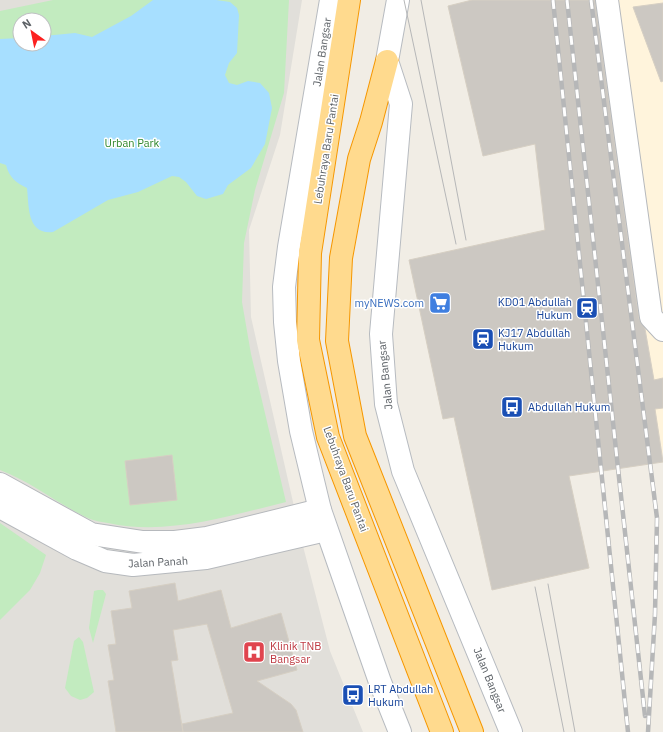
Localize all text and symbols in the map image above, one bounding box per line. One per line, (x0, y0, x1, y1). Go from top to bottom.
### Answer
north arrow (12, 12, 52, 52)
text: N (19, 16, 34, 32)
street label: Jalan Bangsar (310, 17, 334, 87)
street label: Lebuhraya Baru Pantai (310, 93, 342, 205)
park label: Urban Park (105, 136, 160, 150)
supermarket icon: myNEWS.com (427, 290, 453, 316)
place label: KD01 Abdullah Hukum (498, 295, 572, 322)
station icon: KD01 Abdullah Hukum (574, 295, 600, 321)
place label: myNEWS.com (355, 296, 424, 310)
station icon: KJ17 Abdullah Hukum (470, 326, 496, 352)
place label: KJ17 Abdullah Hukum (498, 326, 570, 353)
street label: Jalan Bangsar (374, 340, 396, 410)
bus stop icon: Abdullah Hukum (499, 394, 525, 420)
place label: Abdullah Hukum (528, 400, 610, 414)
street label: Lebuhraya Baru Pantai (320, 424, 372, 534)
street label: Jalan Panah (128, 553, 188, 571)
hospital icon: Klinik TNB Bangsar (241, 639, 267, 665)
place label: Klinik TNB Bangsar (270, 639, 321, 666)
street label: Jalan Bangsar (470, 645, 510, 715)
bus stop icon: LRT Abdullah Hukum (340, 682, 366, 708)
place label: LRT Abdullah Hukum (368, 682, 433, 709)

